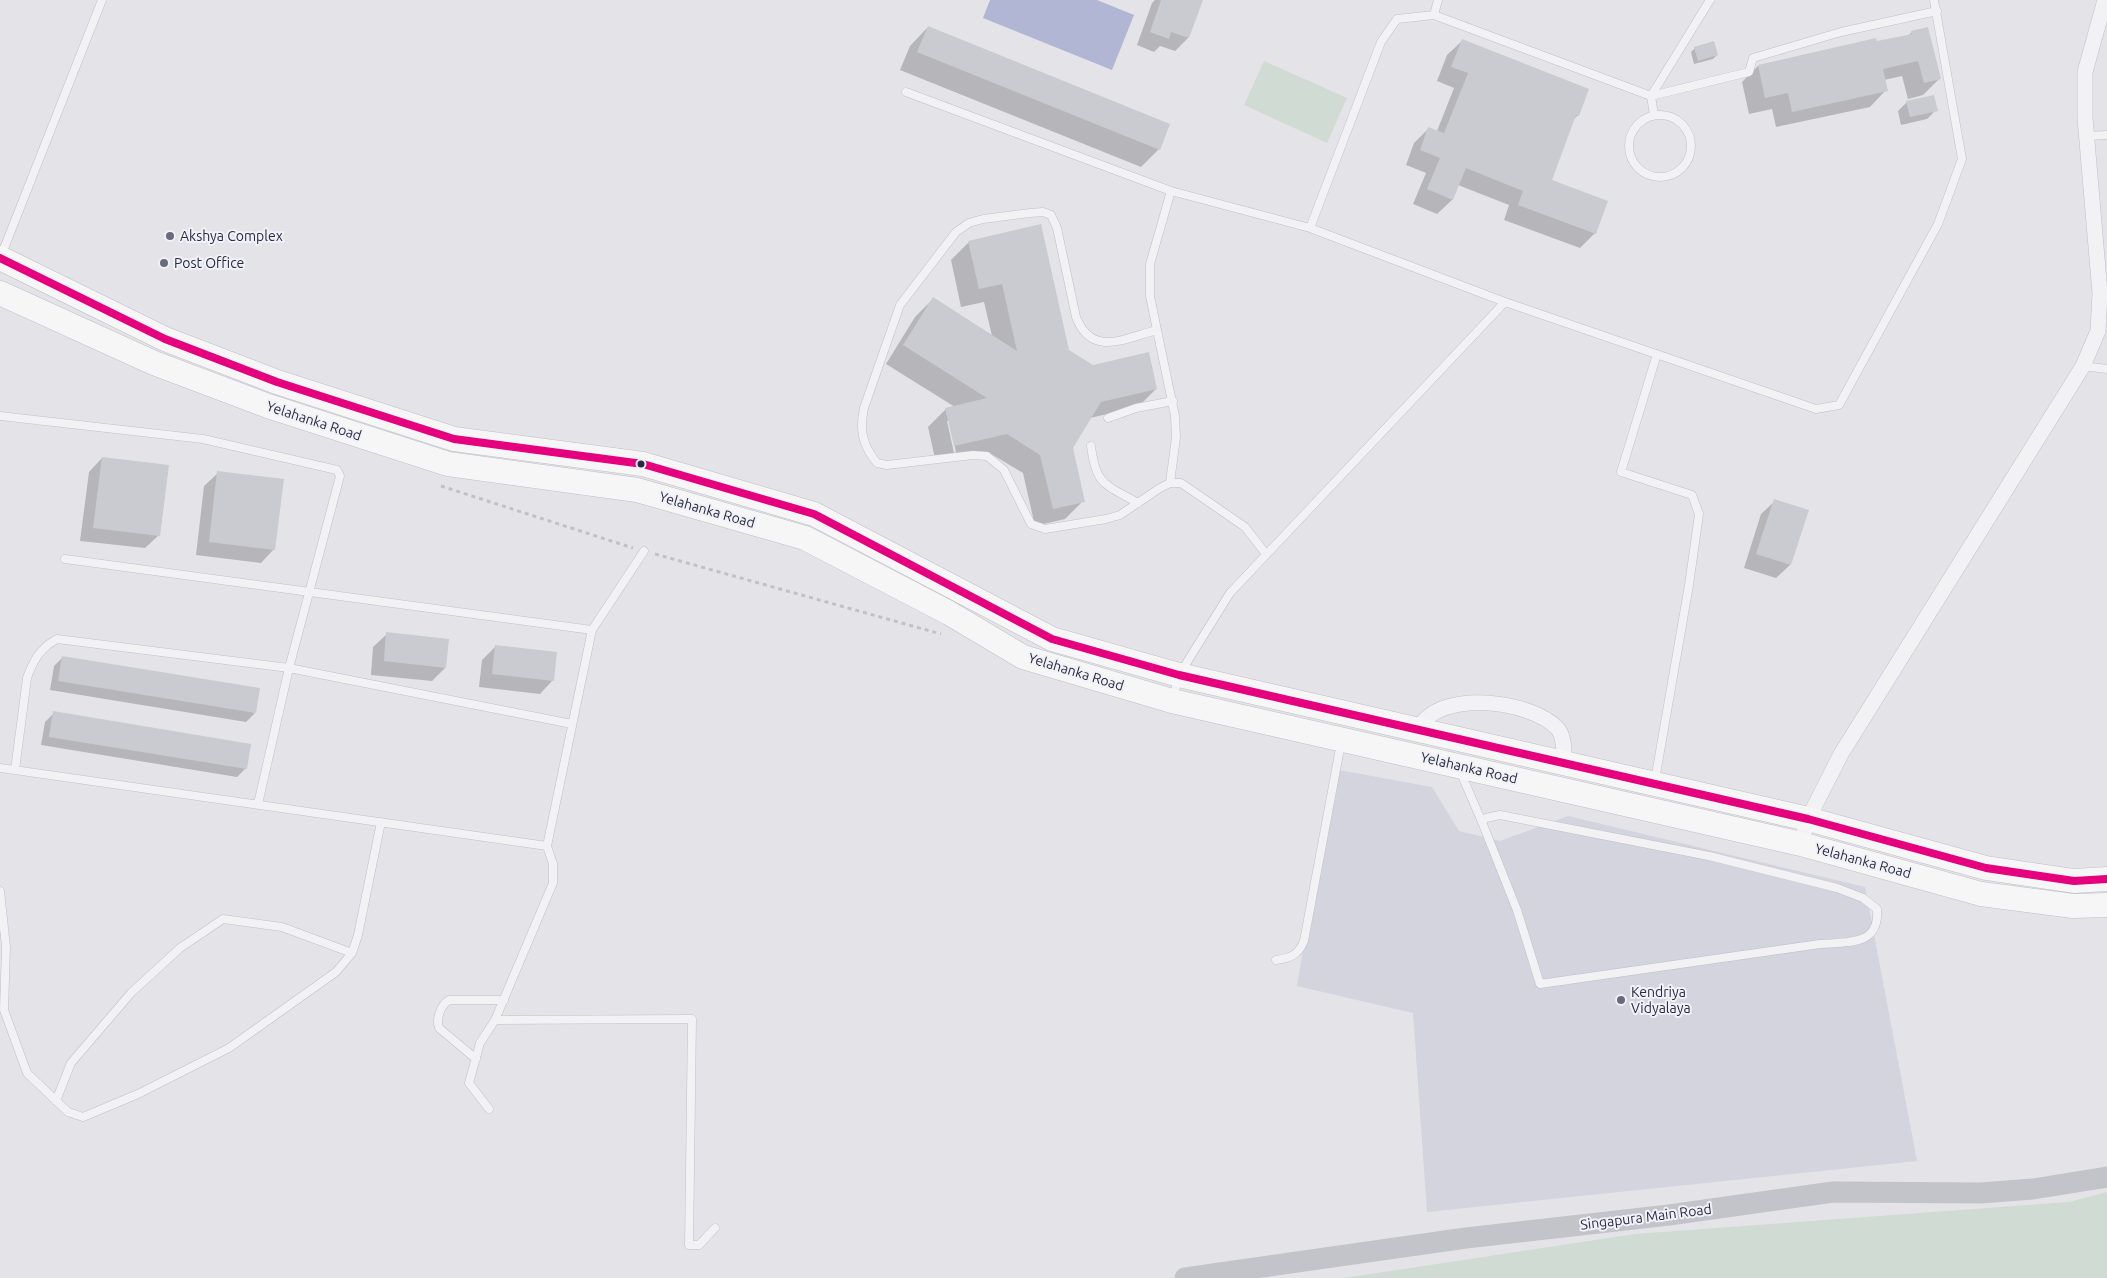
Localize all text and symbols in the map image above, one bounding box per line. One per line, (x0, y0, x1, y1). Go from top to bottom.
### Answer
place label: Akshya Complex (180, 228, 283, 244)
marker: Akshya Complex (164, 230, 176, 242)
place label: Post Office (174, 255, 244, 271)
marker: Post Office (158, 257, 170, 269)
street label: Yelahanka Road (264, 398, 364, 444)
unlabelled marker (636, 459, 646, 469)
street label: Yelahanka Road (657, 488, 757, 532)
street label: Yelahanka Road (1026, 649, 1126, 695)
street label: Yelahanka Road (1419, 749, 1519, 787)
street label: Yelahanka Road (1813, 840, 1913, 882)
place label: Kendriya Vidyalaya (1631, 984, 1691, 1016)
marker: Kendriya Vidyalaya (1615, 994, 1627, 1006)
street label: Singapura Main Road (1579, 1201, 1713, 1233)

